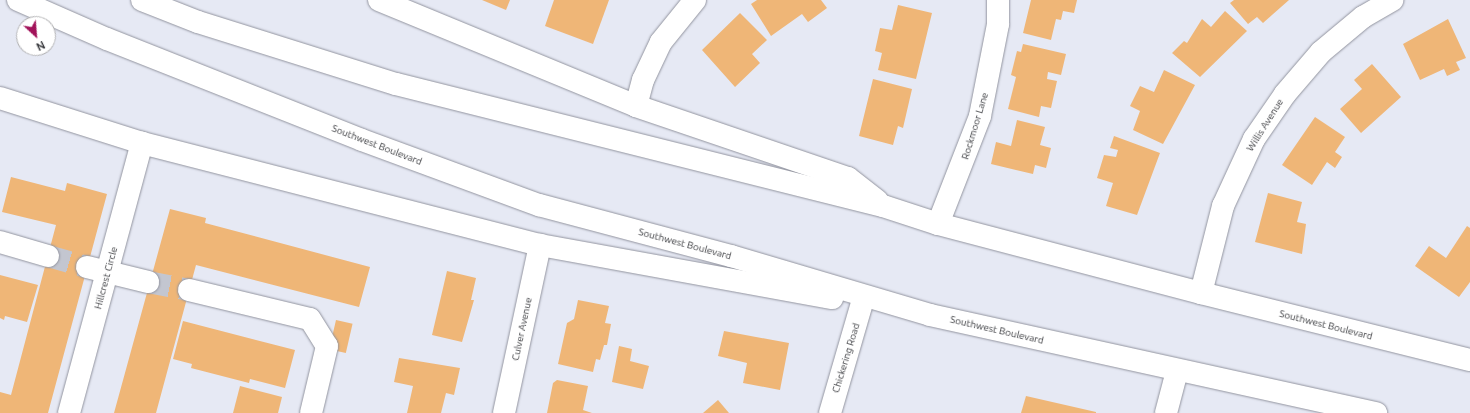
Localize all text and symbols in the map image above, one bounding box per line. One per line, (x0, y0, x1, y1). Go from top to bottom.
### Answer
north arrow (16, 16, 56, 56)
text: N (34, 39, 47, 53)
street label: Rockmoor Lane (959, 91, 991, 161)
street label: Willis Avenue (1244, 96, 1286, 154)
street label: Southwest Boulevard (330, 122, 424, 168)
street label: Southwest Boulevard (637, 226, 733, 262)
street label: Hillcrest Circle (92, 245, 120, 311)
street label: Culver Avenue (509, 296, 535, 362)
street label: Southwest Boulevard (1278, 308, 1374, 342)
street label: Southwest Boulevard (949, 313, 1045, 347)
street label: Chickering Road (830, 322, 862, 394)

